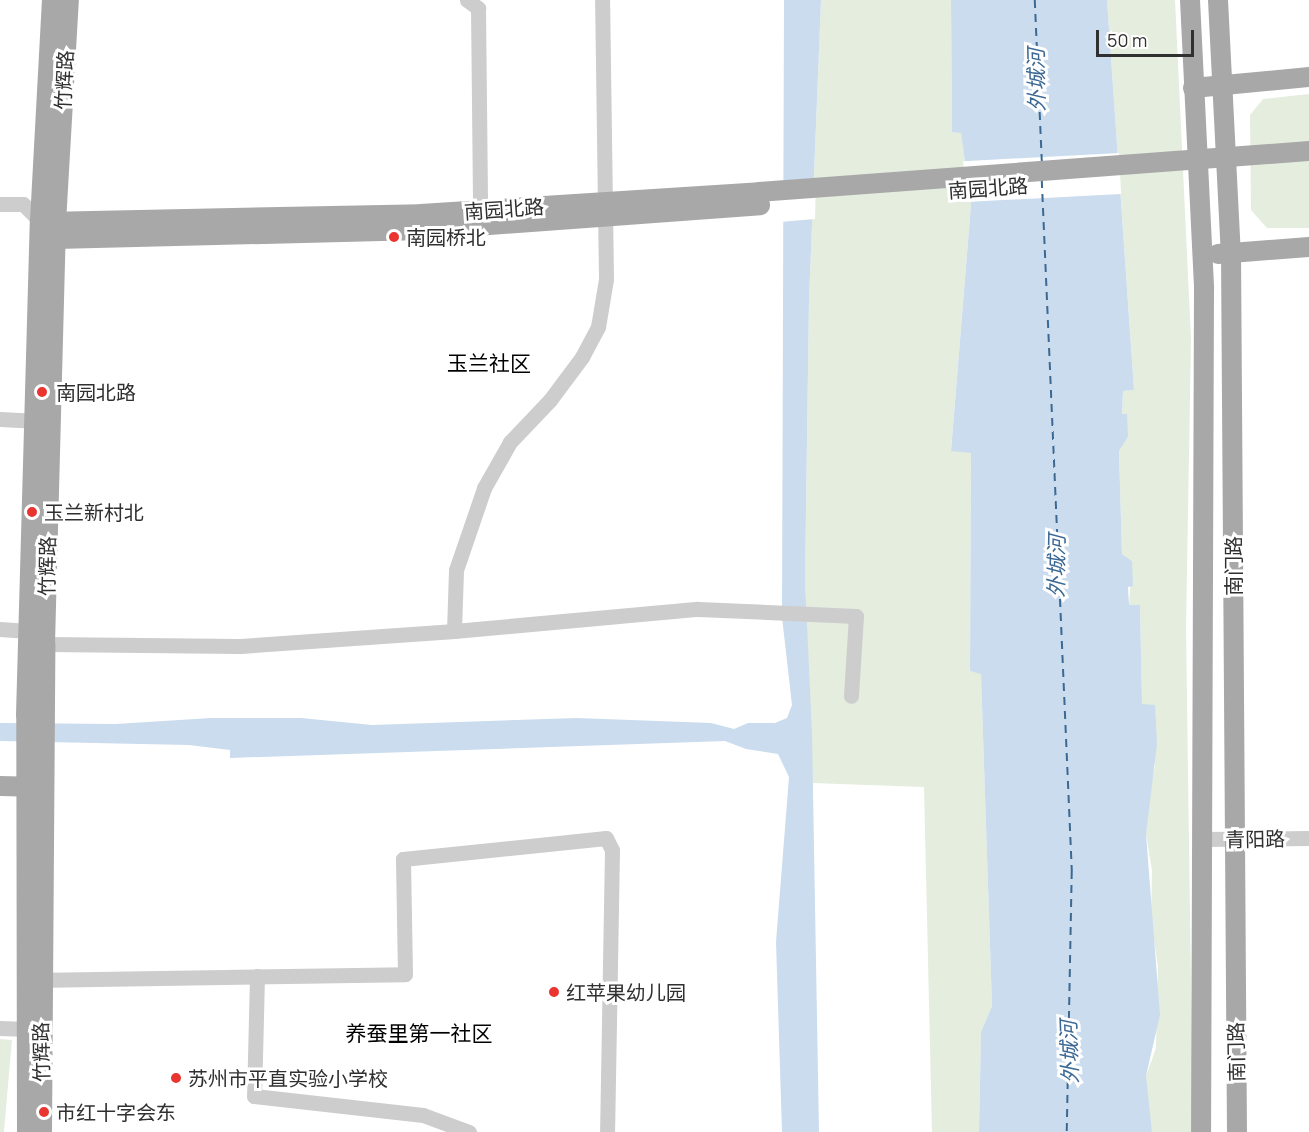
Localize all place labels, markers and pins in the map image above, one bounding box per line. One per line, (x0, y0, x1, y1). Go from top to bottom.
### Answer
place label: 南园桥北 (406, 225, 486, 249)
marker: 南园桥北 (387, 230, 401, 244)
place label: 南园北路 (56, 380, 136, 404)
marker: 南园北路 (33, 383, 51, 401)
place label: 玉兰新村北 (44, 500, 144, 524)
marker: 玉兰新村北 (25, 505, 39, 519)
place label: 红苹果幼儿园 (566, 980, 686, 1004)
marker: 红苹果幼儿园 (547, 985, 561, 999)
place label: 苏州市平直实验小学校 (188, 1066, 388, 1090)
marker: 苏州市平直实验小学校 (169, 1071, 183, 1085)
place label: 市红十字会东 (56, 1100, 176, 1124)
marker: 市红十字会东 (37, 1105, 51, 1119)

